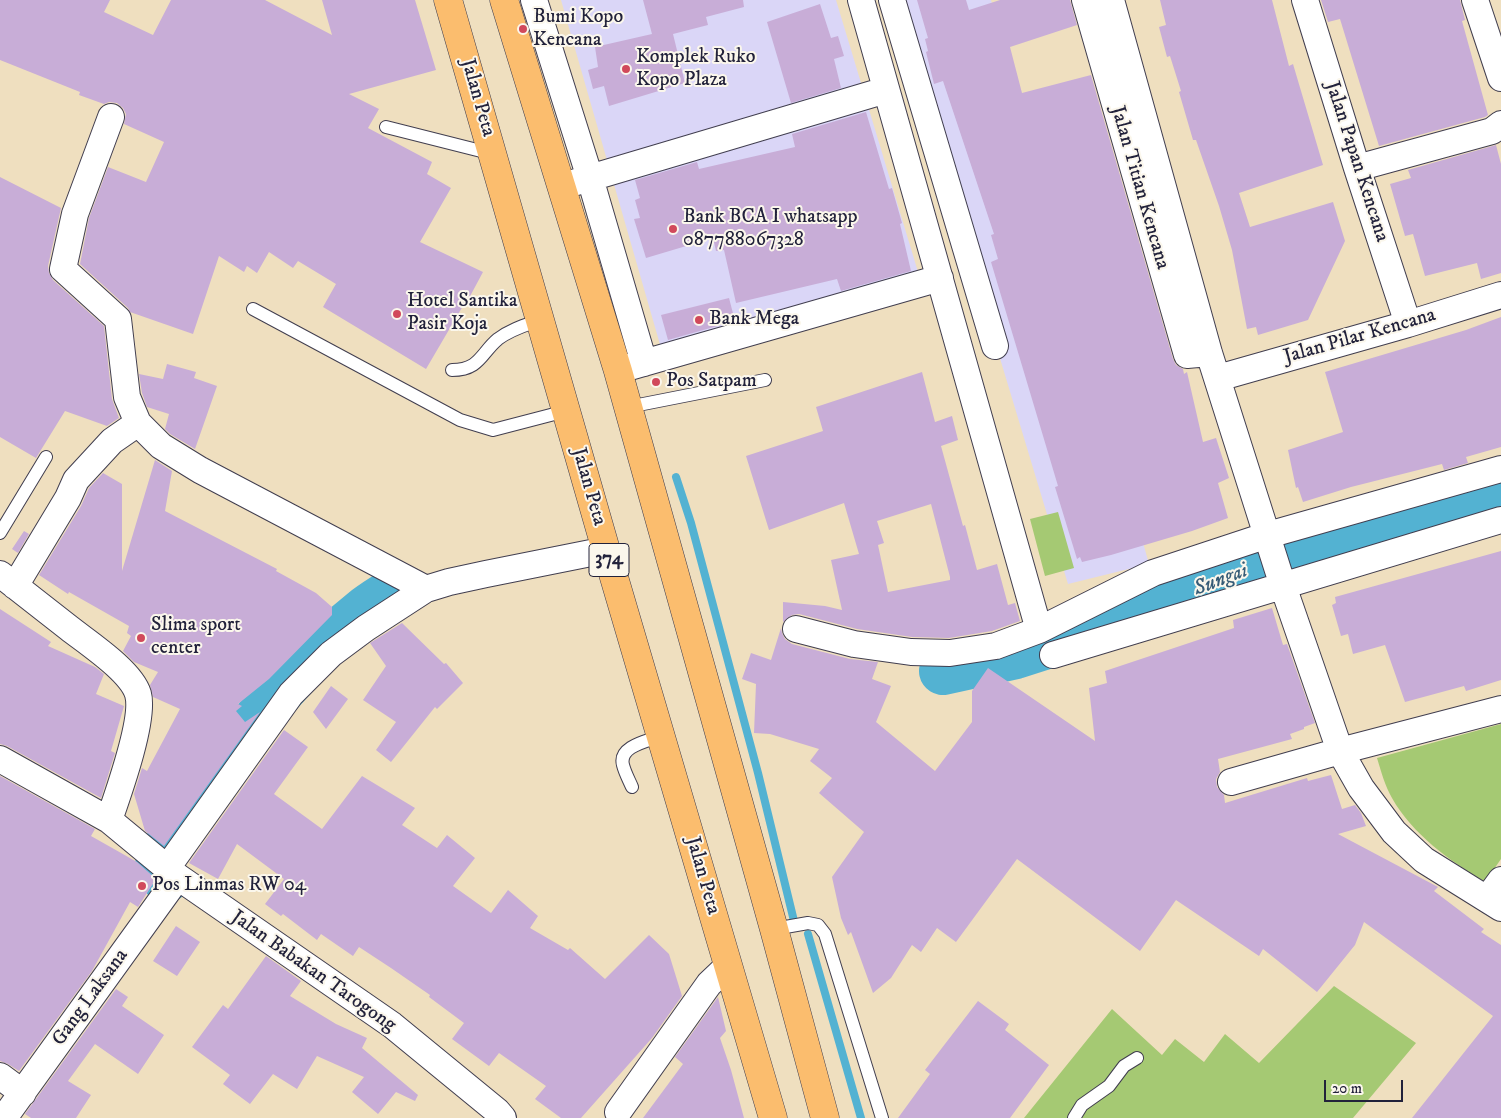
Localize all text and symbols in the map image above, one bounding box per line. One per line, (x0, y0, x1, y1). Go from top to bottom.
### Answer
place label: Bumi Kopo Kencana (533, 6, 623, 53)
marker: Bumi Kopo Kencana (517, 23, 529, 35)
place label: Komplek Ruko Kopo Plaza (636, 46, 755, 93)
street label: Jalan Peta (454, 56, 500, 140)
marker: Komplek Ruko Kopo Plaza (620, 63, 632, 75)
street label: Jalan Papan Kencana (1319, 79, 1393, 245)
street label: Jalan Titian Kencana (1104, 104, 1174, 272)
place label: Bank BCA I whatsapp 087788067328 (683, 206, 858, 253)
marker: Bank BCA I whatsapp 087788067328 (667, 223, 679, 235)
place label: Hotel Santika Pasir Koja (407, 290, 517, 337)
street label: Jalan Pilar Kencana (1281, 304, 1439, 370)
marker: Hotel Santika Pasir Koja (391, 308, 403, 320)
place label: Bank Mega (709, 308, 799, 332)
marker: Bank Mega (693, 314, 705, 326)
place label: Pos Satpam (666, 370, 757, 394)
marker: Pos Satpam (650, 376, 662, 388)
street label: Jalan Peta (565, 445, 611, 529)
road number: 374 (589, 544, 629, 576)
water label: Sungai (1190, 559, 1252, 603)
place label: Slima sport center (151, 614, 241, 661)
marker: Slima sport center (135, 632, 147, 644)
street label: Jalan Peta (679, 834, 725, 918)
place label: Pos Linmas RW 04 (152, 874, 306, 898)
marker: Pos Linmas RW 04 (136, 880, 148, 892)
street label: Jalan Babakan Tarogong (226, 906, 400, 1038)
street label: Gang Laksana (48, 945, 134, 1051)
scale bar (1326, 1070, 1405, 1102)
text: 20 m (1332, 1079, 1362, 1098)

